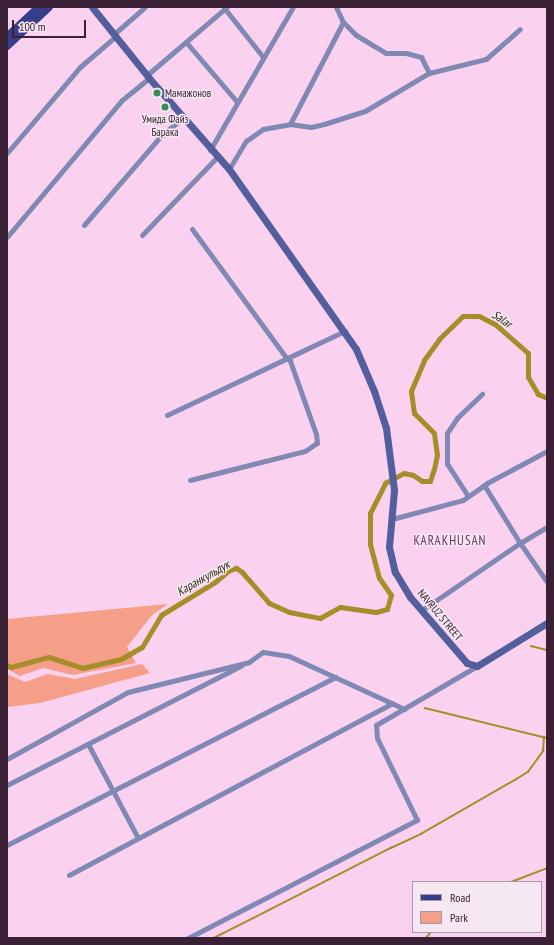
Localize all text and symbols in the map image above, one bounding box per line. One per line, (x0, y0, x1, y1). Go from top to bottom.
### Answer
scale bar (14, 12, 88, 38)
text: 100 m (19, 19, 46, 34)
place label: Мамажонов (165, 86, 211, 100)
marker: Мамажонов (152, 88, 162, 98)
marker: Умида Файз Барака (160, 102, 170, 112)
place label: Умида Файз Барака (142, 113, 188, 139)
water label: Salar (489, 307, 515, 331)
district label: KARAKHUSAN (413, 533, 487, 549)
water label: Каранкульдук (174, 557, 232, 599)
street label: NAVRUZ STREET (415, 587, 465, 643)
legend (412, 881, 542, 933)
text: Road (450, 890, 470, 905)
text: Park (450, 910, 468, 925)

